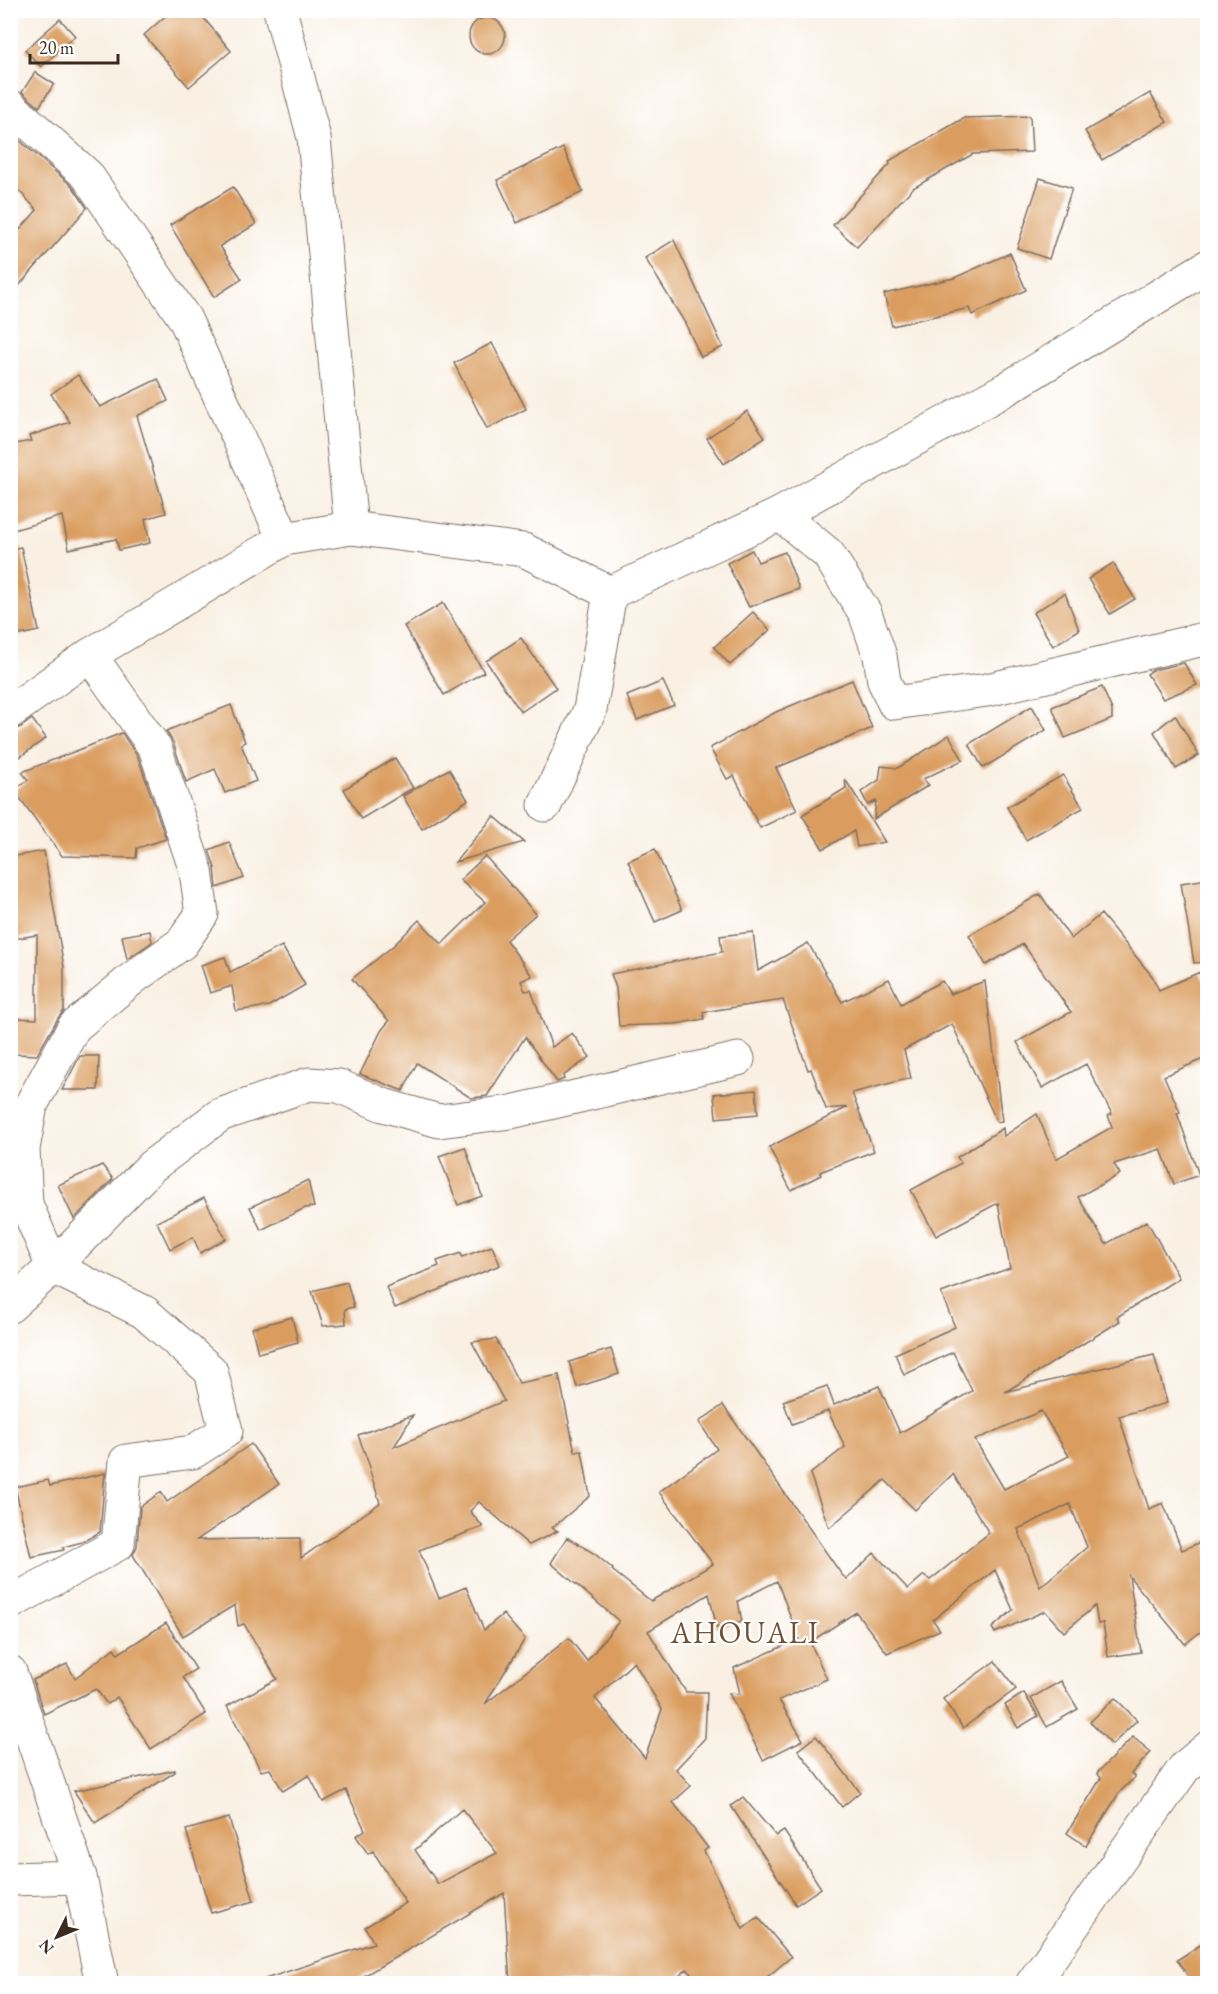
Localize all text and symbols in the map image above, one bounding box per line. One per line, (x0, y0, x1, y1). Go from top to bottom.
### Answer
scale bar (30, 27, 118, 65)
text: 20 m (39, 36, 74, 59)
district label: AHOUALI (669, 1613, 820, 1652)
north arrow (27, 1907, 87, 1967)
text: N (34, 1935, 58, 1959)

